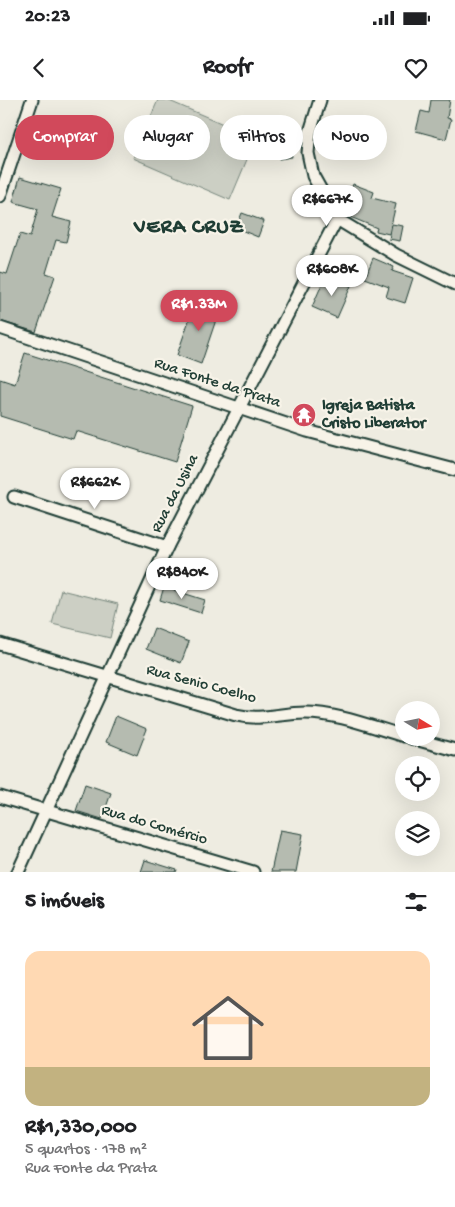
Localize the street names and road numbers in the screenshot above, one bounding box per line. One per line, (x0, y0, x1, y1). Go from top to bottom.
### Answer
street label: Rua Fonte da Prata (151, 355, 284, 414)
street label: Rua da Usina (148, 451, 204, 536)
street label: Rua Senio Coelho (144, 661, 258, 709)
street label: Rua do Comércio (99, 802, 209, 850)

